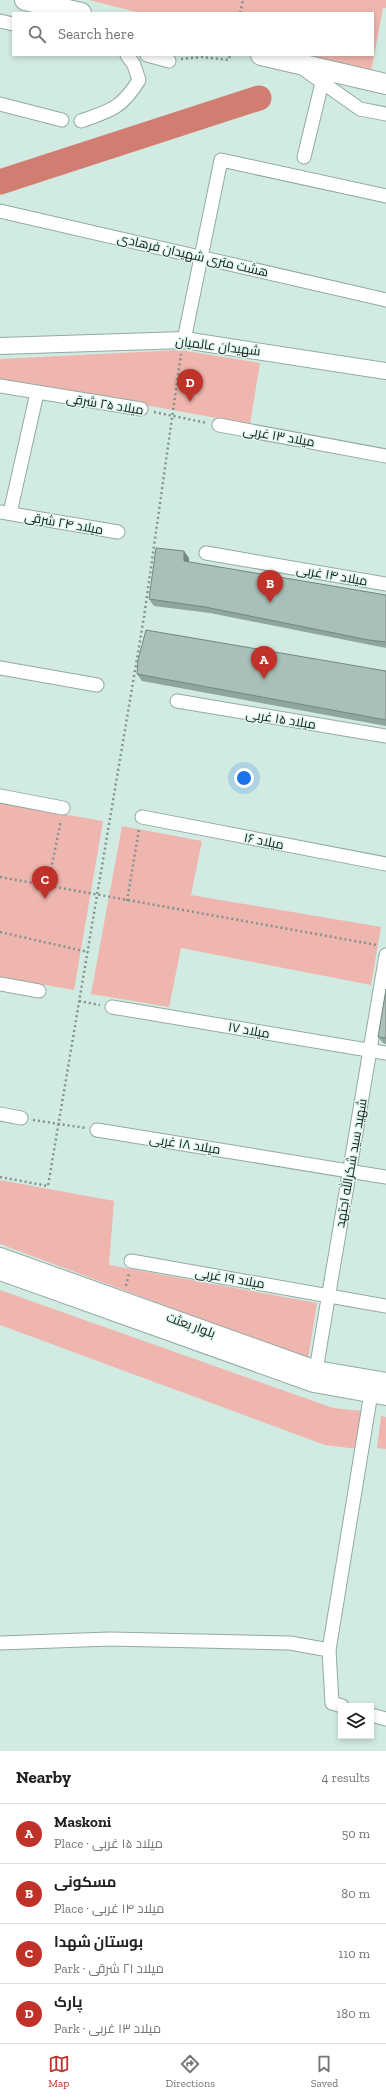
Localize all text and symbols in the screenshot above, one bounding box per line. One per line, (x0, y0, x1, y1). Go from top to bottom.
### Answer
search box (12, 12, 374, 56)
icon: search (26, 23, 48, 45)
text: Search here (58, 25, 134, 43)
street label: هشت متری شهیدان فرهادی (116, 230, 270, 280)
street label: شهیدان عالمیان (175, 333, 261, 359)
pin: D (177, 369, 203, 402)
street label: میلاد ۲۵ شرقی (65, 390, 145, 418)
street label: میلاد ۱۳ غربی (242, 422, 316, 450)
street label: میلاد ۲۴ شرقی (23, 509, 105, 537)
street label: میلاد ۱۴ غربی (295, 561, 369, 589)
pin: B (257, 570, 283, 603)
pin: A (251, 646, 277, 679)
street label: میلاد ۱۵ غربی (245, 706, 317, 732)
your location (234, 768, 254, 788)
street label: میلاد ۱۶ (243, 830, 285, 852)
pin: C (32, 866, 58, 899)
street label: میلاد ۱۷ (227, 1019, 271, 1041)
street label: شهید سید شکرالله اجتهد (331, 1097, 370, 1229)
street label: میلاد ۱۸ غربی (148, 1131, 222, 1157)
street label: میلاد ۱۹ غربی (194, 1265, 266, 1291)
street label: بلوار بعثت (164, 1309, 218, 1341)
map controls (338, 1703, 374, 1739)
button: layers (338, 1703, 374, 1739)
text: Nearby (16, 1767, 71, 1787)
text: 4 results (322, 1770, 370, 1785)
text: Maskoni (54, 1813, 111, 1831)
text: A (25, 1826, 33, 1841)
text: 50 m (342, 1826, 370, 1841)
text: Place · میلاد ۱۵ غربی (54, 1836, 163, 1851)
text: مسکونی (54, 1873, 117, 1891)
text: B (25, 1886, 33, 1901)
text: 80 m (341, 1886, 370, 1901)
text: Place · میلاد ۱۴ غربی (54, 1901, 164, 1916)
text: بوستان شهدا (54, 1933, 143, 1951)
text: C (25, 1946, 33, 1961)
text: 110 m (338, 1946, 370, 1961)
text: Park · میلاد ۲۱ شرقی (54, 1961, 164, 1976)
text: پارک (54, 1993, 82, 2011)
text: D (24, 2006, 34, 2021)
text: 180 m (336, 2006, 370, 2021)
text: Park · میلاد ۱۳ غربی (54, 2021, 161, 2036)
tab: Map (48, 2053, 70, 2090)
tab: Directions (165, 2053, 215, 2090)
tab: Saved (311, 2053, 338, 2090)

